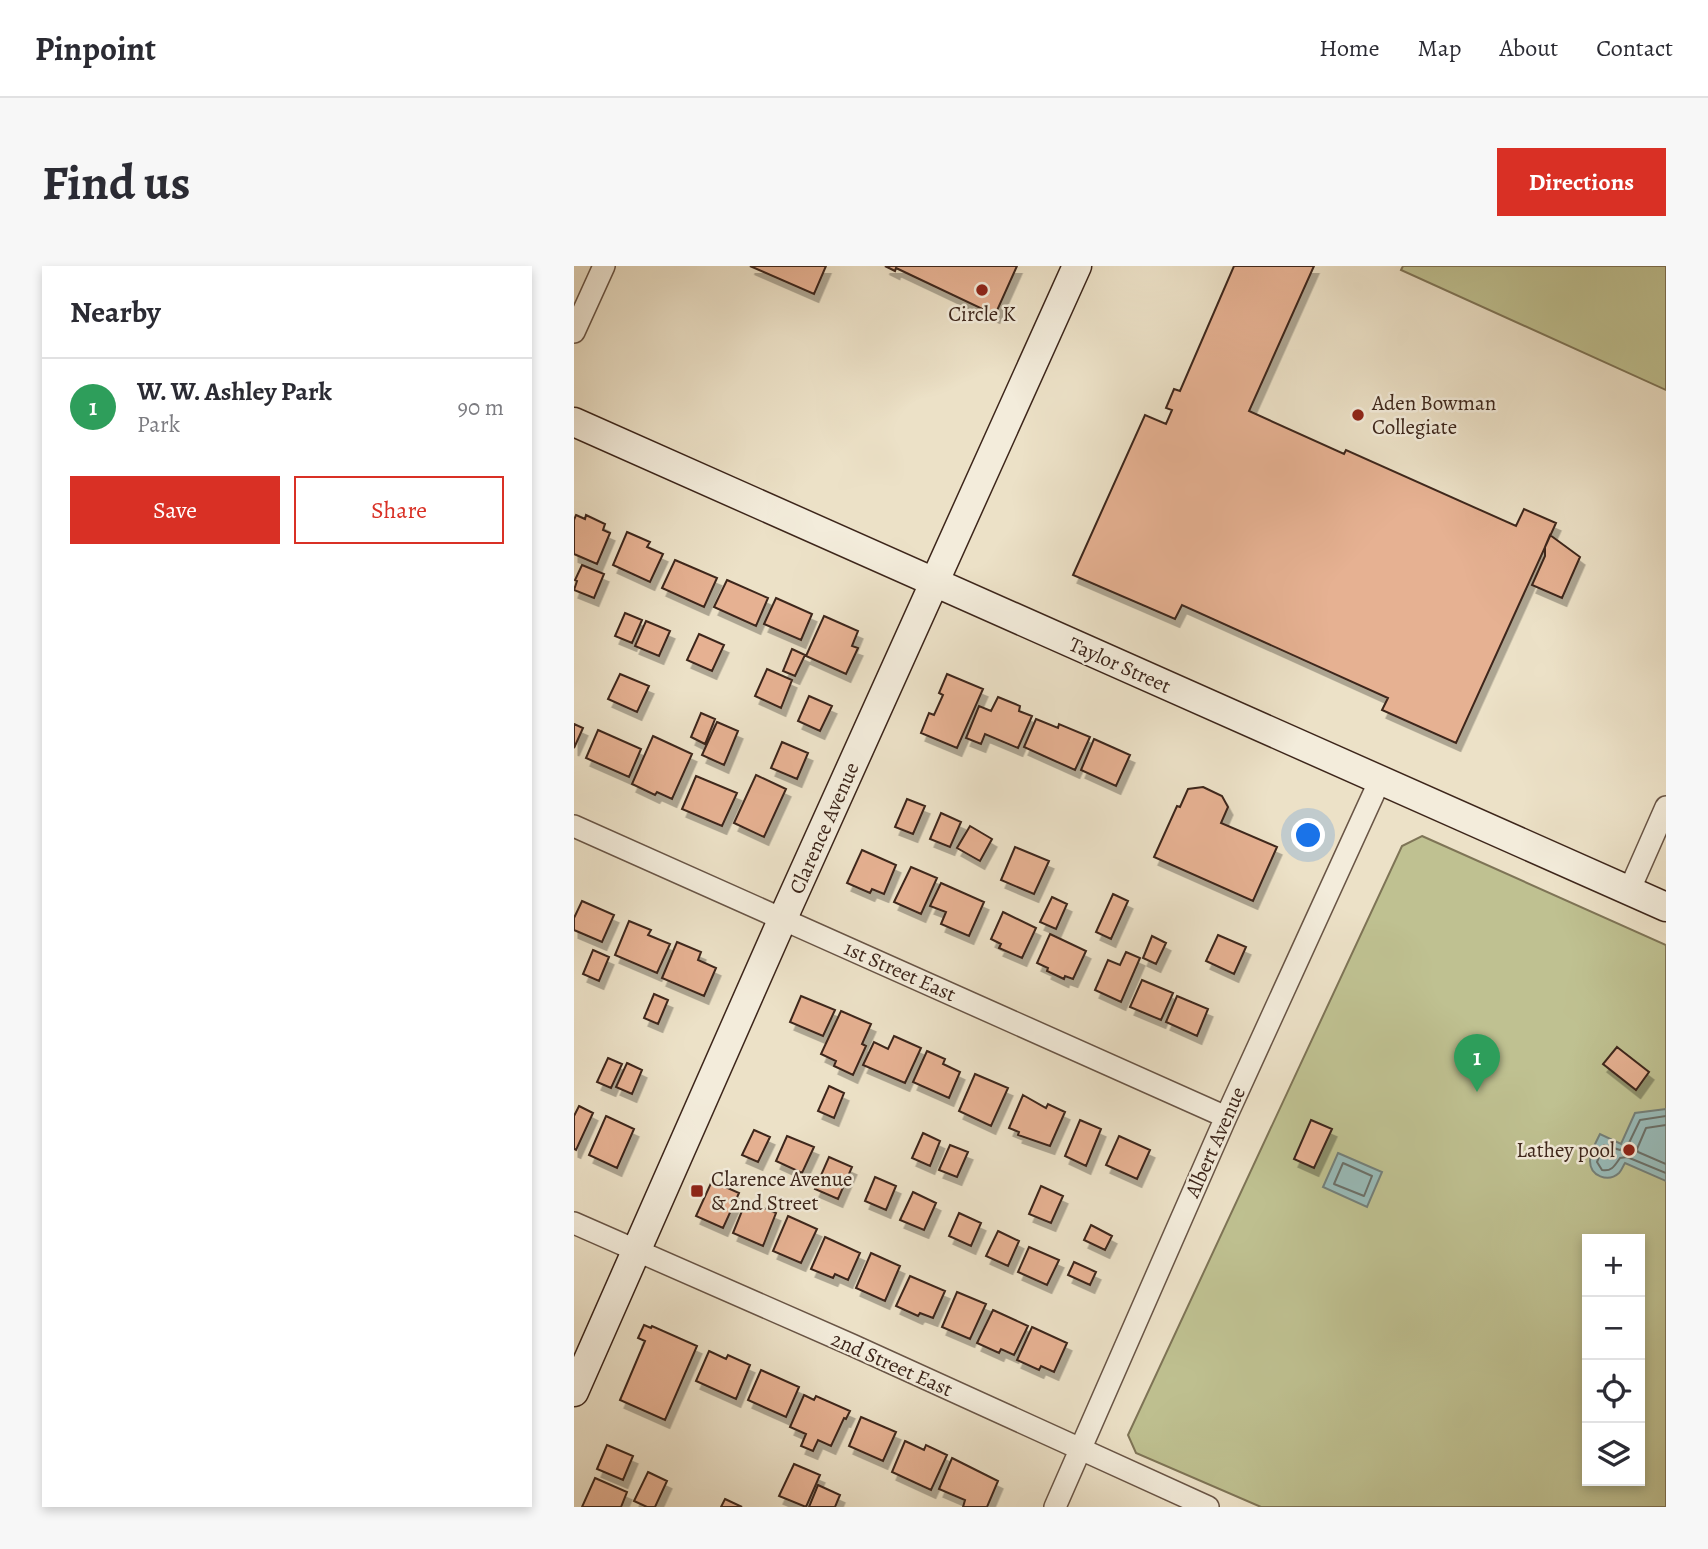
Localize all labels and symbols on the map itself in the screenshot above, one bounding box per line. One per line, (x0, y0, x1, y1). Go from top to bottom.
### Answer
marker: Circle K (974, 282, 990, 298)
place label: Circle K (948, 300, 1016, 328)
place label: Aden Bowman Collegiate (1371, 389, 1496, 441)
marker: Aden Bowman Collegiate (1350, 407, 1366, 423)
street label: Taylor Street (1065, 630, 1175, 700)
street label: Clarence Avenue (782, 758, 866, 898)
your location (1291, 818, 1325, 852)
street label: 1st Street East (840, 934, 960, 1008)
pin: 1 (1454, 1034, 1500, 1092)
street label: Albert Avenue (1178, 1082, 1252, 1203)
place label: Lathey pool (1516, 1136, 1615, 1164)
marker: Lathey pool (1621, 1142, 1637, 1158)
place label: Clarence Avenue & 2nd Street (711, 1165, 853, 1217)
marker: Clarence Avenue & 2nd Street (689, 1183, 705, 1199)
street label: 2nd Street East (827, 1325, 957, 1403)

